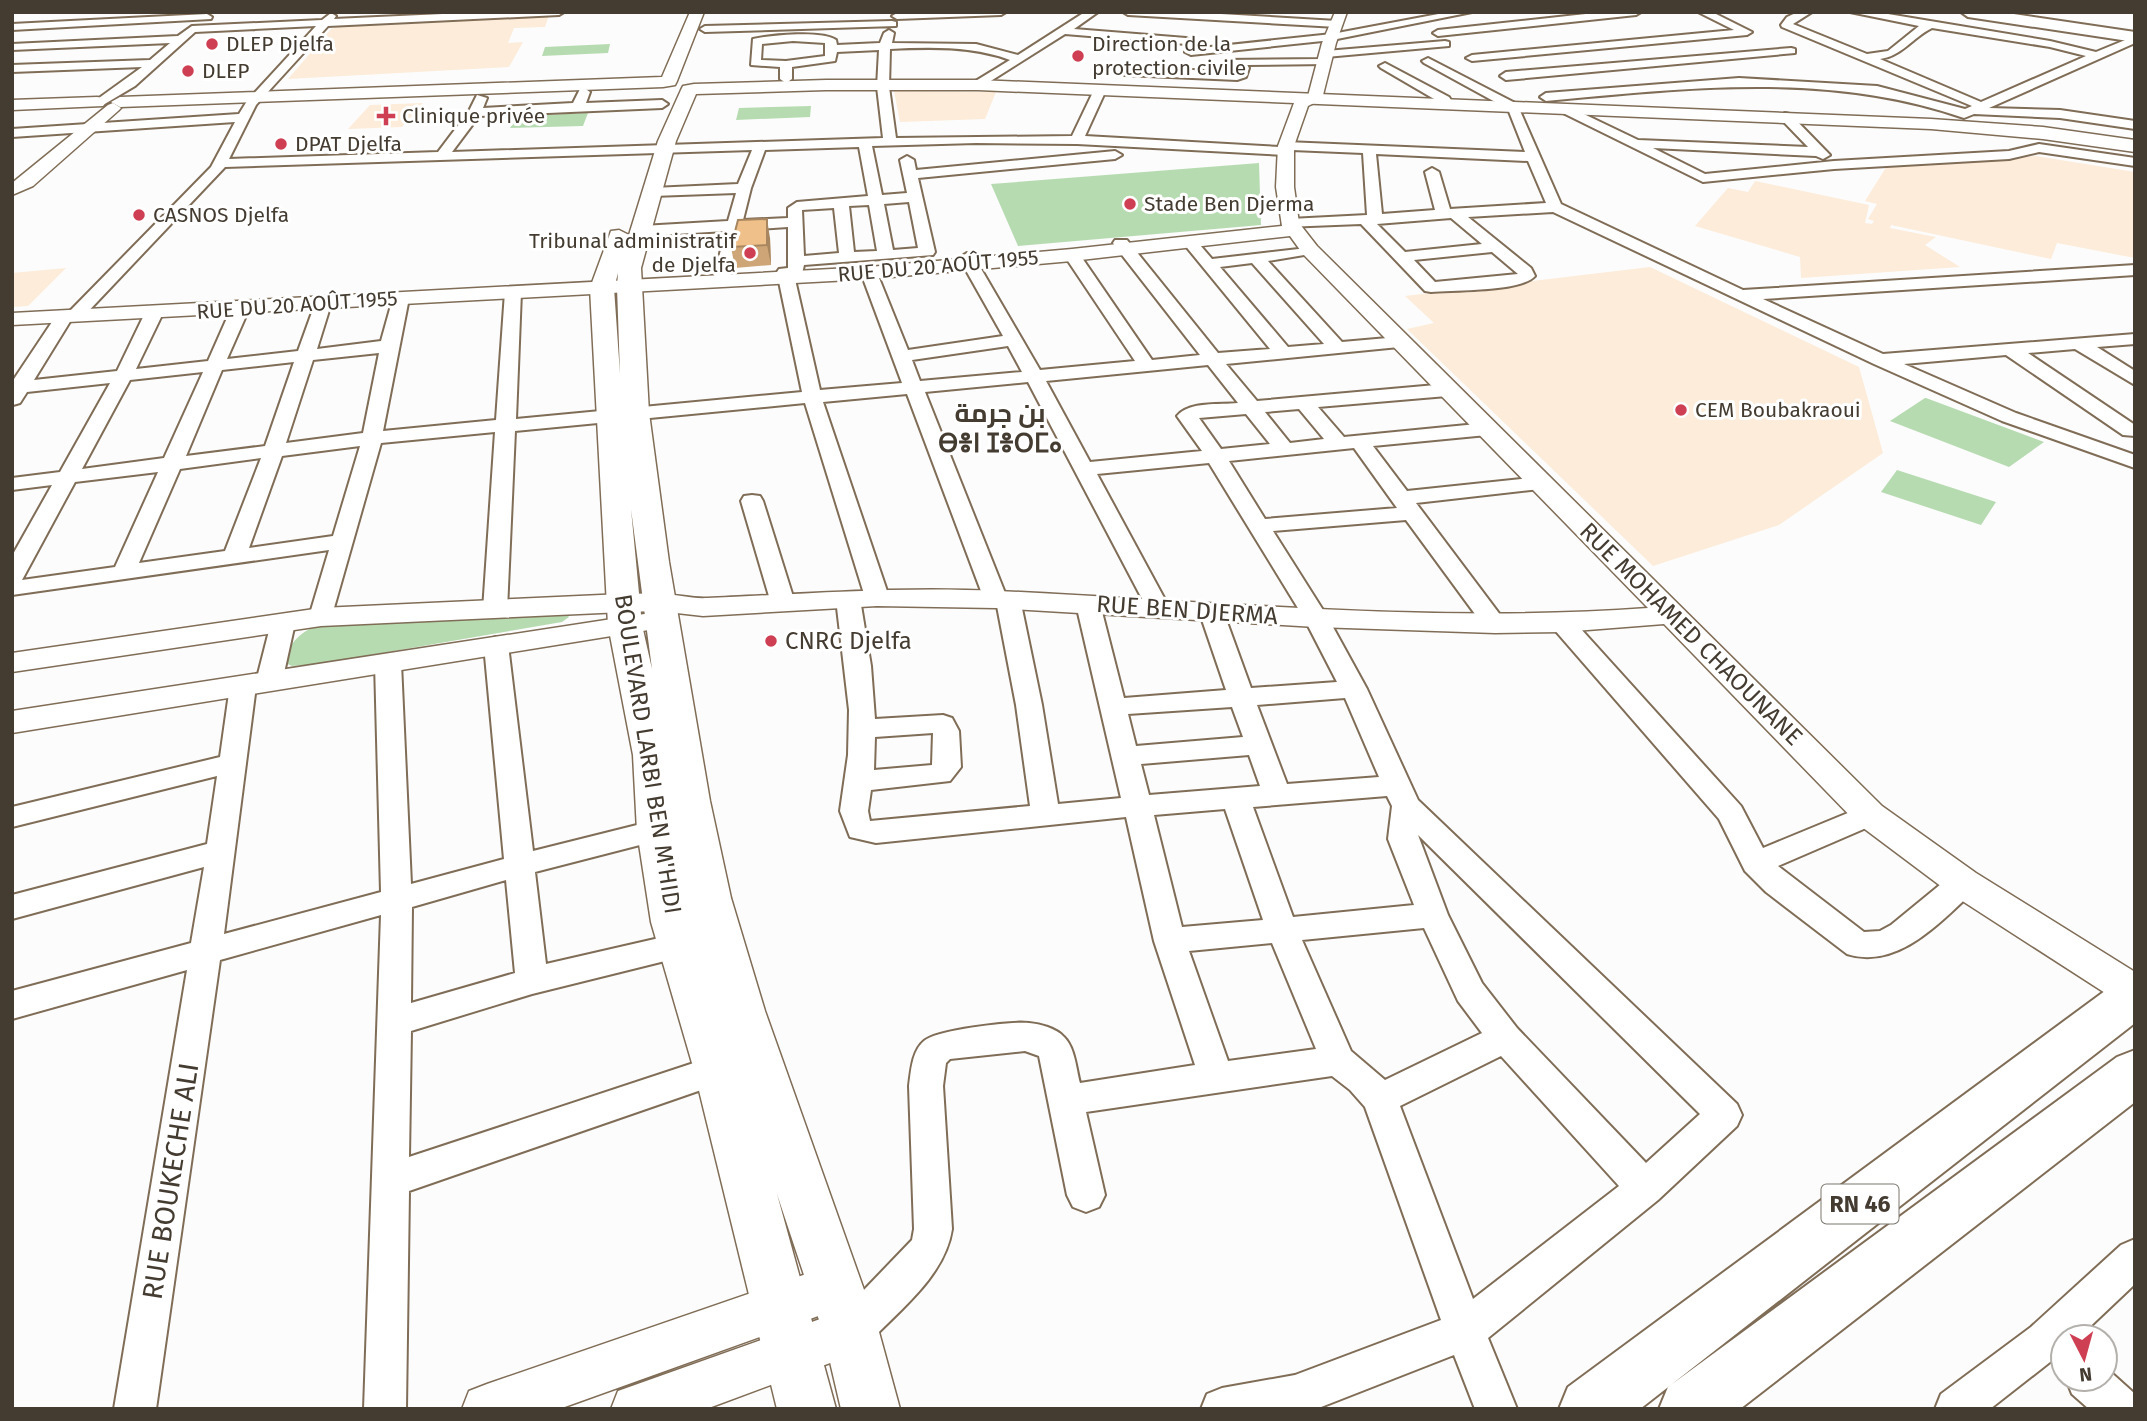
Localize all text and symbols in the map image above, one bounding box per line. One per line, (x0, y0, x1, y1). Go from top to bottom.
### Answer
place label: DLEP Djelfa (226, 31, 334, 57)
place label: Direction de la protection civile (1092, 31, 1246, 81)
marker: DLEP Djelfa (204, 36, 220, 52)
marker: Direction de la protection civile (1070, 48, 1086, 64)
place label: DLEP (202, 58, 249, 84)
marker: DLEP (180, 63, 196, 79)
place label: Clinique privée (402, 103, 545, 129)
marker: Clinique privée (376, 106, 396, 126)
place label: DPAT Djelfa (295, 131, 402, 157)
marker: DPAT Djelfa (273, 136, 289, 152)
place label: Stade Ben Djerma (1144, 191, 1314, 217)
marker: Stade Ben Djerma (1122, 196, 1138, 212)
place label: CASNOS Djelfa (153, 202, 289, 228)
marker: CASNOS Djelfa (131, 207, 147, 223)
place label: Tribunal administratif de Djelfa (529, 228, 738, 278)
street label: RUE DU 20 AOÛT 1955 (836, 244, 1040, 288)
marker: Tribunal administratif de Djelfa (742, 245, 758, 261)
street label: RUE DU 20 AOÛT 1955 (196, 285, 398, 325)
place label: CEM Boubakraoui (1695, 397, 1861, 423)
district label: بن جرمة ⴱⴻⵏ ⵊⴻⵔⵎⴰ (938, 398, 1062, 459)
marker: CEM Boubakraoui (1673, 402, 1689, 418)
street label: RUE MOHAMED CHAOUNANE (1574, 517, 1808, 751)
street label: RUE BEN DJERMA (1095, 590, 1279, 630)
street label: BOULEVARD LARBI BEN M'HIDI (609, 592, 687, 916)
place label: CNRC Djelfa (785, 627, 912, 655)
marker: CNRC Djelfa (763, 633, 779, 649)
street label: RUE BOUKECHE ALI (135, 1060, 205, 1302)
road number: RN 46 (1822, 1184, 1898, 1224)
north arrow (2049, 1323, 2119, 1393)
text: N (2078, 1362, 2093, 1387)

